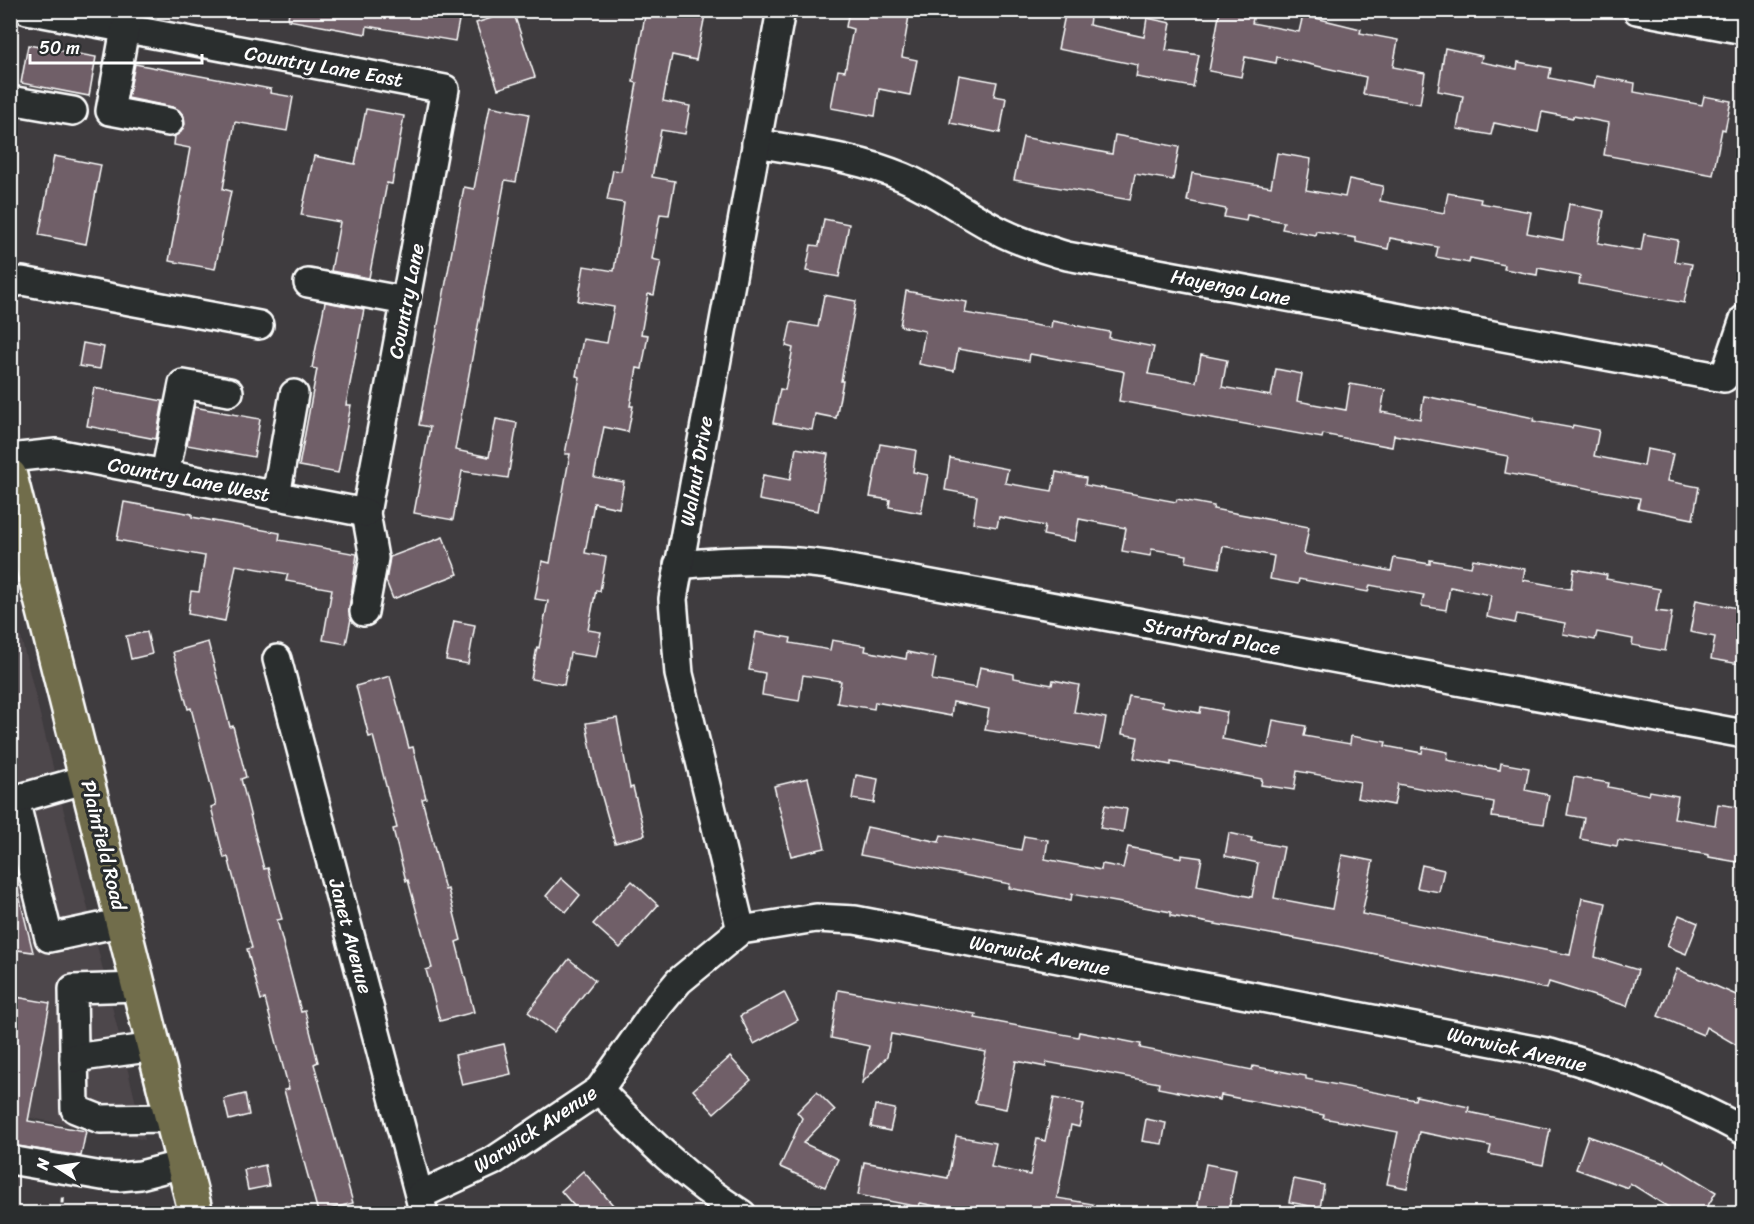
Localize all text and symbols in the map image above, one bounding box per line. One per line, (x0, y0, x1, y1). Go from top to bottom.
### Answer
scale bar (30, 27, 202, 65)
text: 50 m (39, 32, 80, 64)
street label: Country Lane East (242, 35, 406, 98)
street label: Country Lane (378, 240, 435, 362)
street label: Hayenga Lane (1168, 259, 1294, 316)
street label: Walnut Drive (670, 413, 723, 529)
street label: Country Lane West (105, 447, 273, 512)
street label: Stratford Place (1141, 607, 1283, 666)
street label: Plainfield Road (70, 776, 137, 915)
street label: Janet Avenue (318, 874, 383, 998)
street label: Warwick Avenue (967, 925, 1113, 986)
street label: Warwick Avenue (1443, 1016, 1590, 1083)
street label: Warwick Avenue (466, 1076, 605, 1183)
north arrow (27, 1137, 87, 1197)
text: N (27, 1155, 58, 1173)

